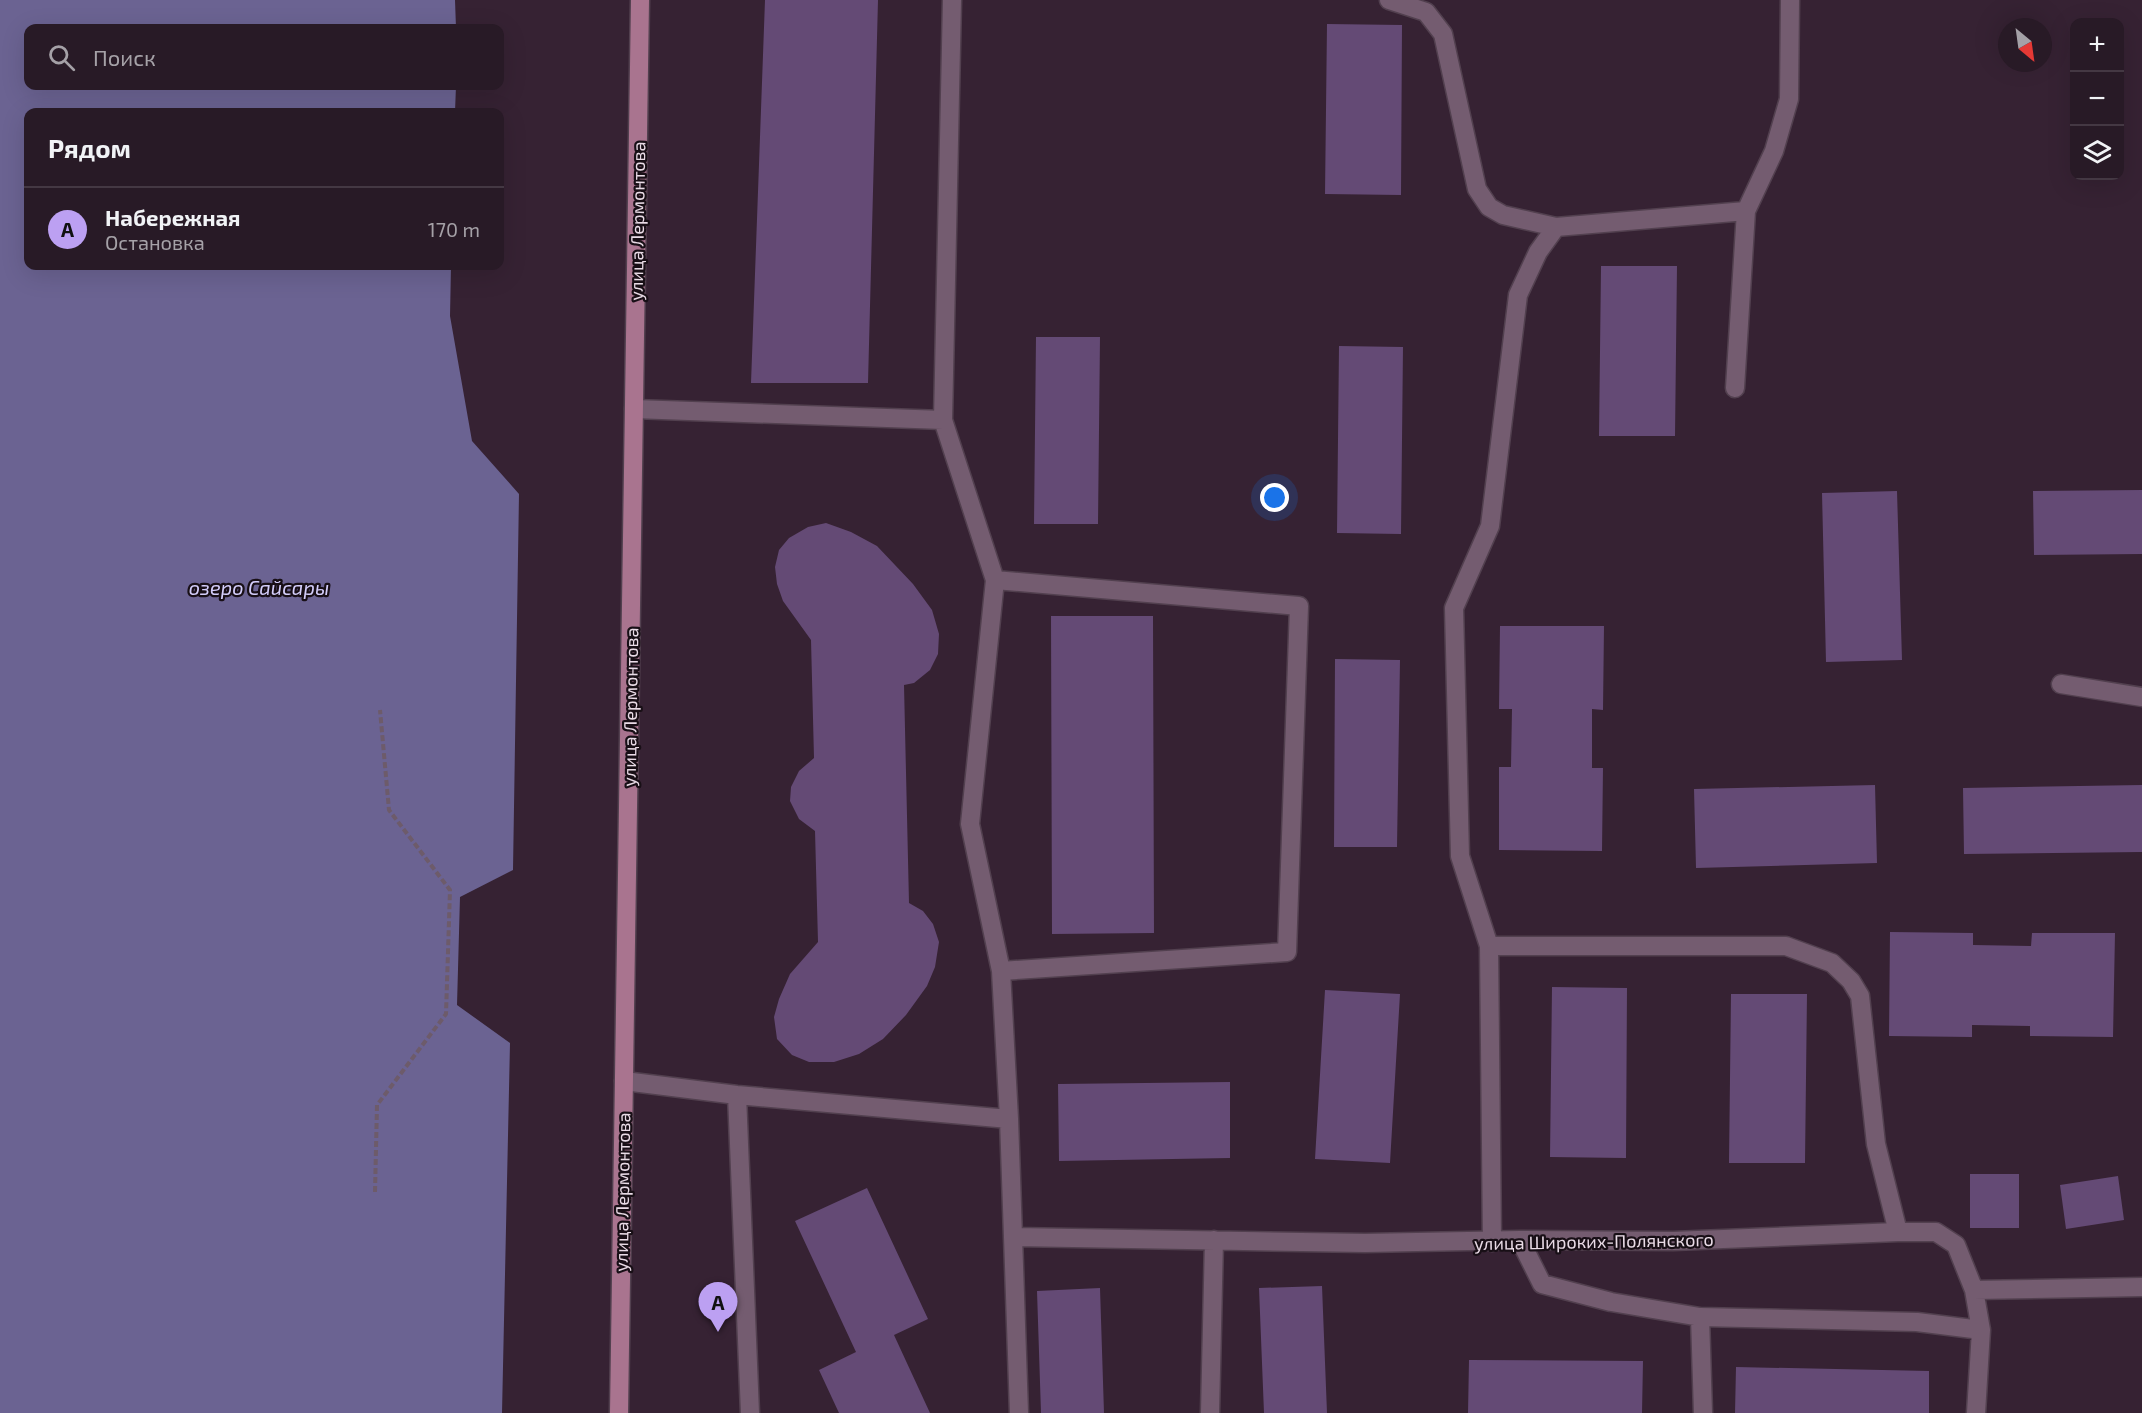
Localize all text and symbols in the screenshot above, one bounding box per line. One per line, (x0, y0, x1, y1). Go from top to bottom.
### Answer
north arrow (1998, 18, 2052, 72)
map controls (2070, 18, 2124, 180)
button: + (2070, 18, 2124, 72)
search box (24, 24, 504, 90)
icon: search (45, 41, 78, 74)
text: Поиск (93, 44, 156, 70)
button: − (2070, 72, 2124, 126)
button: layers (2070, 126, 2124, 180)
text: Рядом (48, 132, 131, 163)
street label: улица Лермонтова (625, 141, 649, 301)
text: Набережная (105, 204, 241, 230)
text: A (61, 217, 74, 241)
text: 170 m (428, 217, 480, 241)
text: Остановка (105, 230, 205, 254)
your location (1260, 483, 1289, 512)
water label: озеро Сайсары (189, 575, 329, 599)
street label: улица Лермонтова (618, 627, 642, 787)
street label: улица Лермонтова (610, 1112, 634, 1272)
street label: улица Широких-Полянского (1474, 1228, 1714, 1254)
pin: A (698, 1282, 738, 1332)

